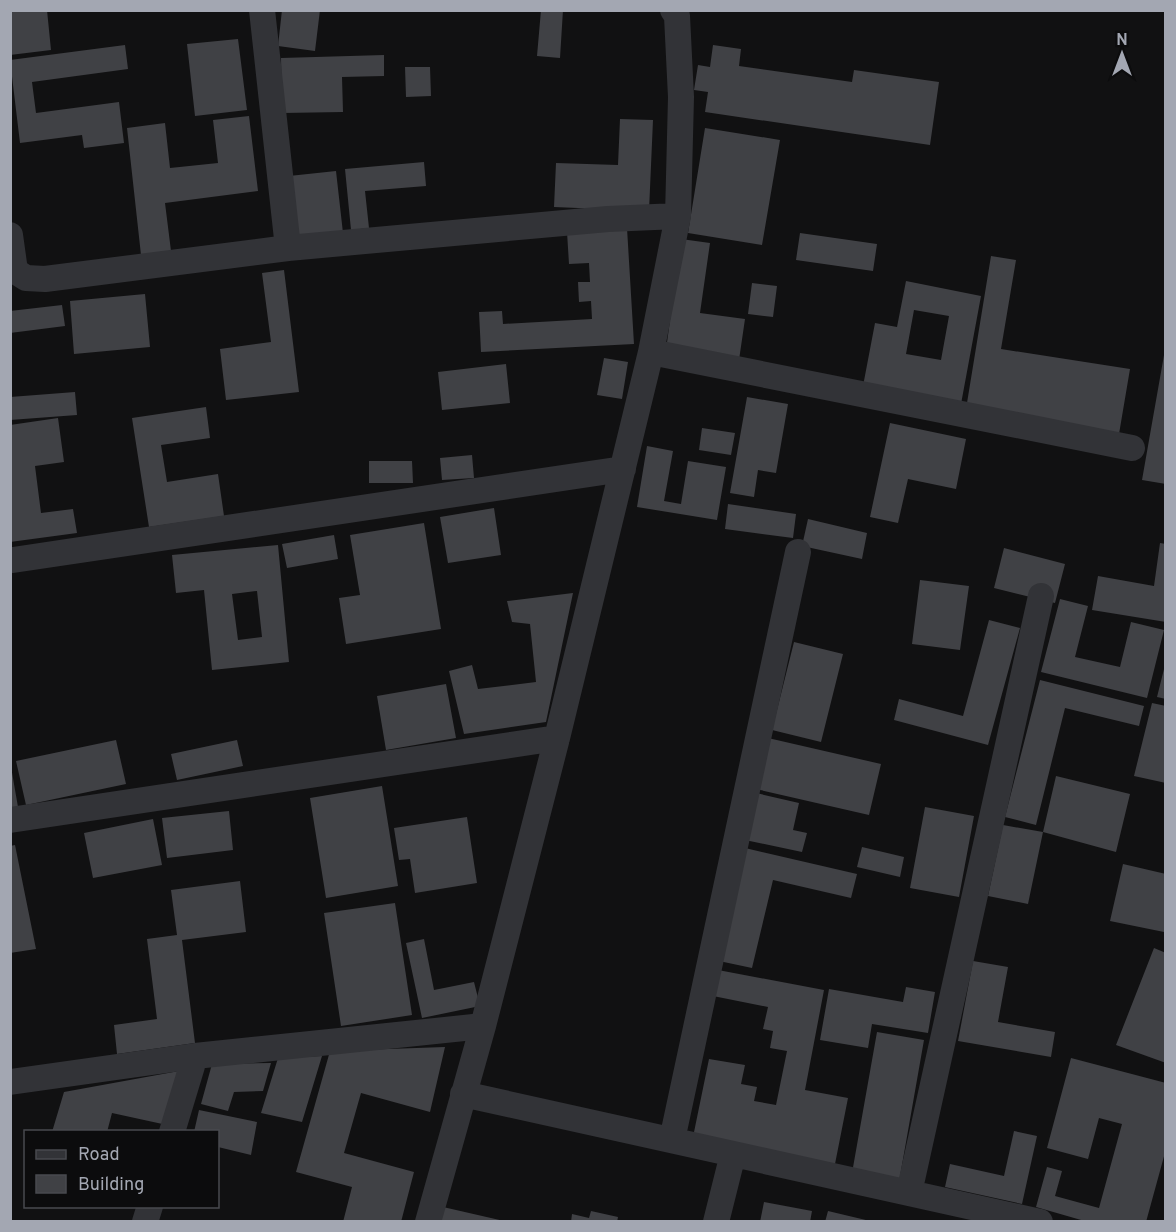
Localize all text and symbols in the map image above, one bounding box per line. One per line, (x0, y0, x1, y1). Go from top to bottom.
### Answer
north arrow (1092, 24, 1152, 84)
text: N (1116, 31, 1128, 51)
legend (24, 1130, 219, 1208)
text: Road (78, 1144, 120, 1167)
text: Building (78, 1174, 144, 1197)

